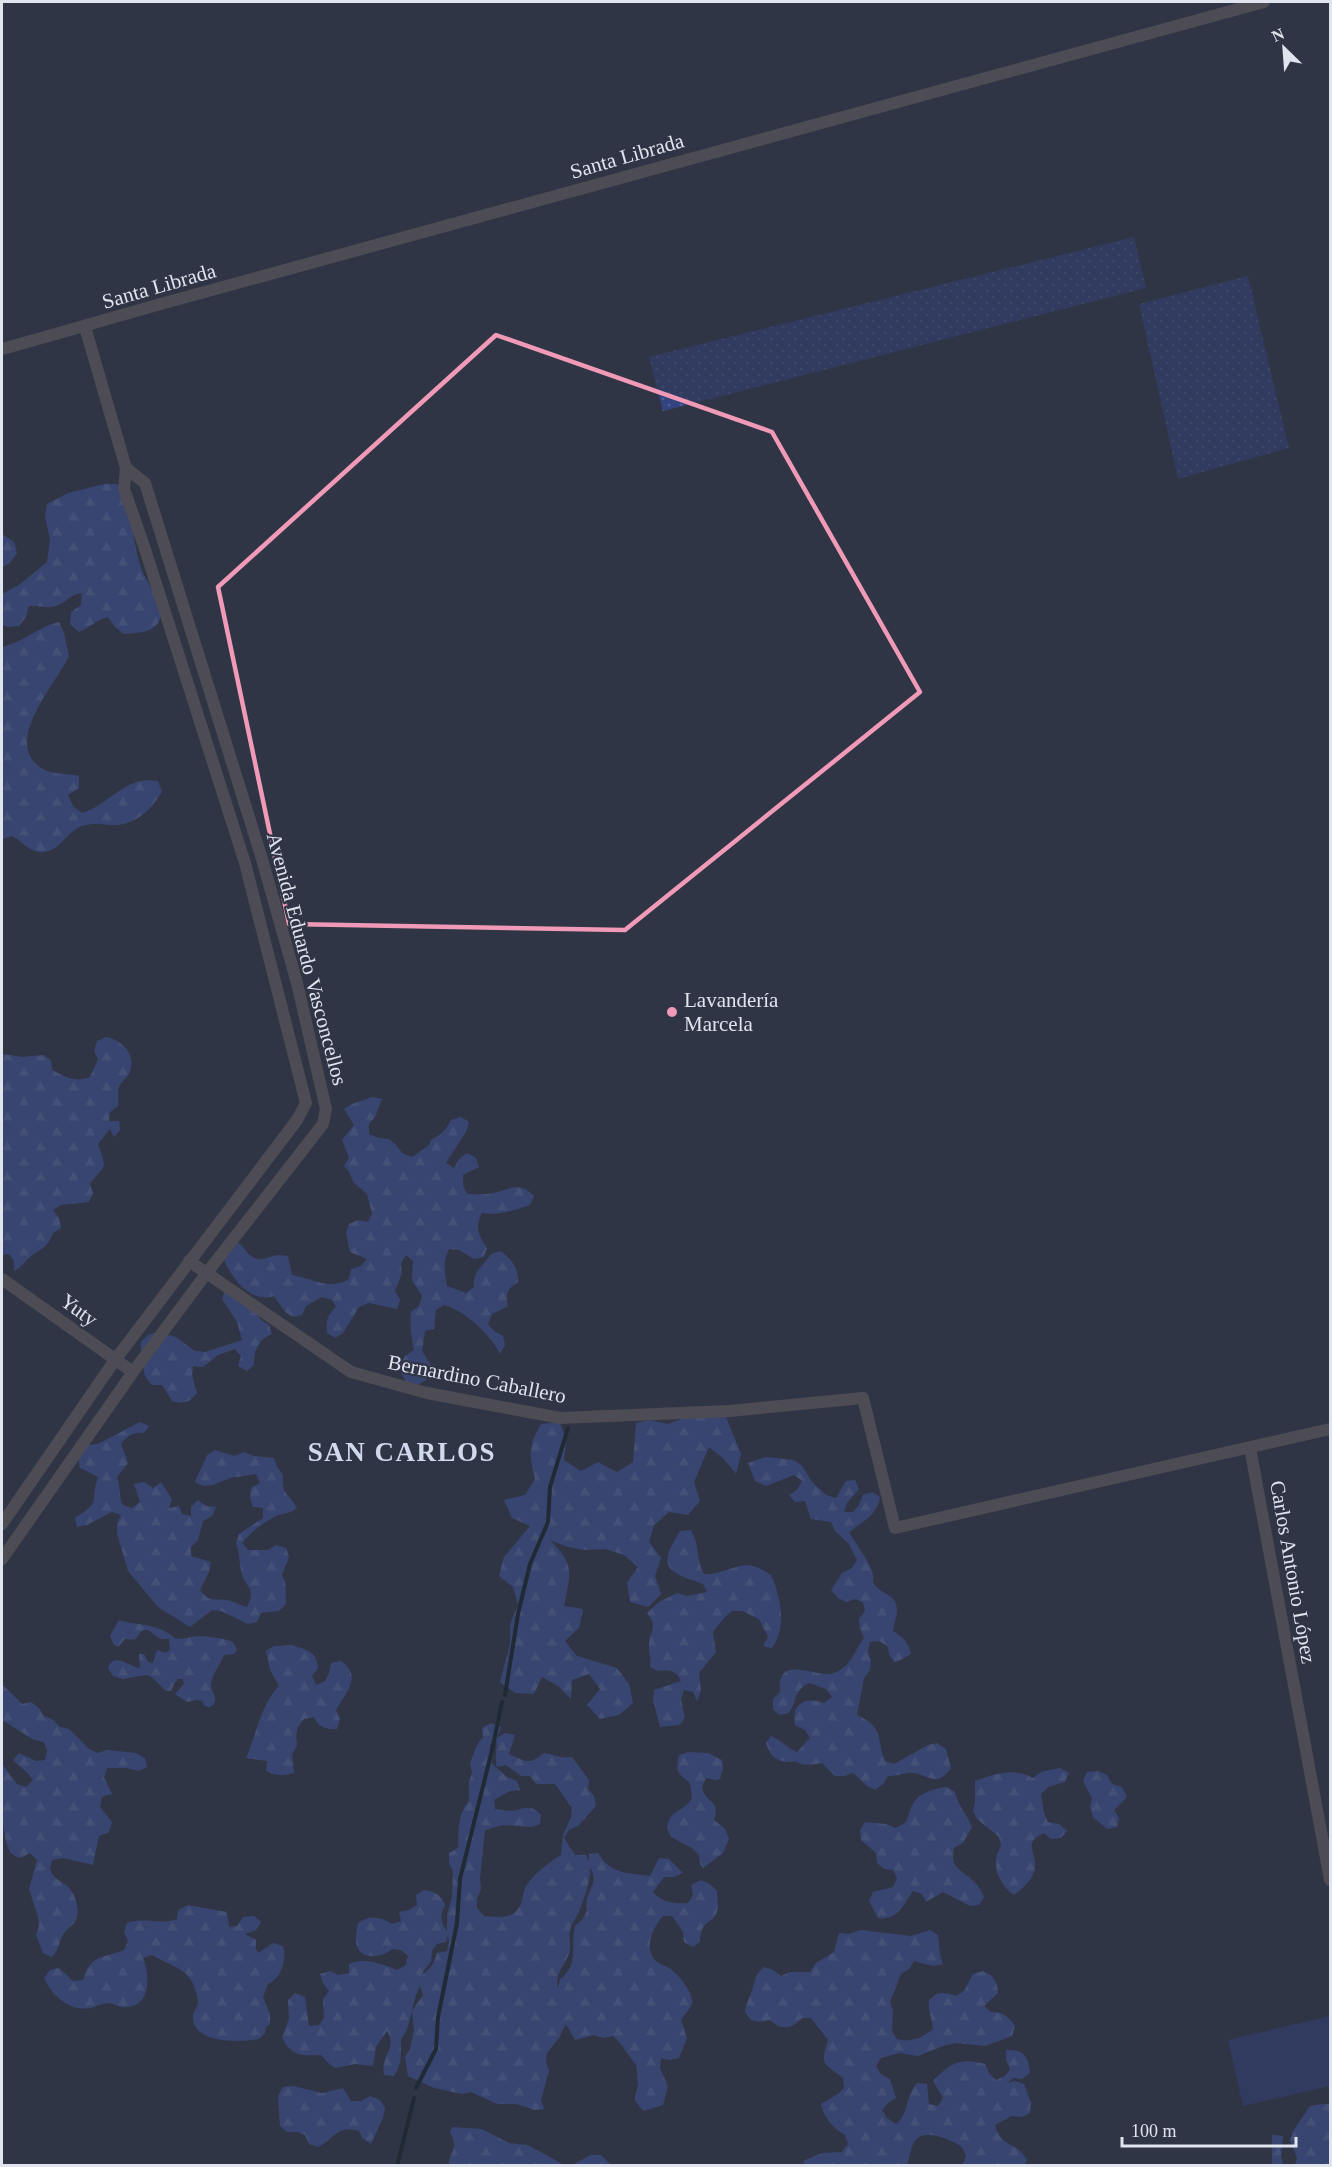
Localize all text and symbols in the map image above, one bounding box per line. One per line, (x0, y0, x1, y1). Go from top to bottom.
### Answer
north arrow (1254, 18, 1314, 78)
text: N (1269, 25, 1287, 45)
street label: Santa Librada (567, 128, 687, 184)
street label: Santa Librada (99, 258, 219, 314)
street label: Avenida Eduardo Vasconcellos (262, 830, 352, 1088)
place label: Lavandería Marcela (684, 988, 779, 1036)
marker: Lavandería Marcela (665, 1005, 679, 1019)
street label: Yuty (56, 1289, 102, 1332)
street label: Bernardino Caballero (386, 1350, 568, 1408)
district label: SAN CARLOS (308, 1437, 496, 1467)
street label: Carlos Antonio López (1265, 1479, 1321, 1665)
scale bar (1122, 2110, 1296, 2148)
text: 100 m (1131, 2121, 1177, 2141)

